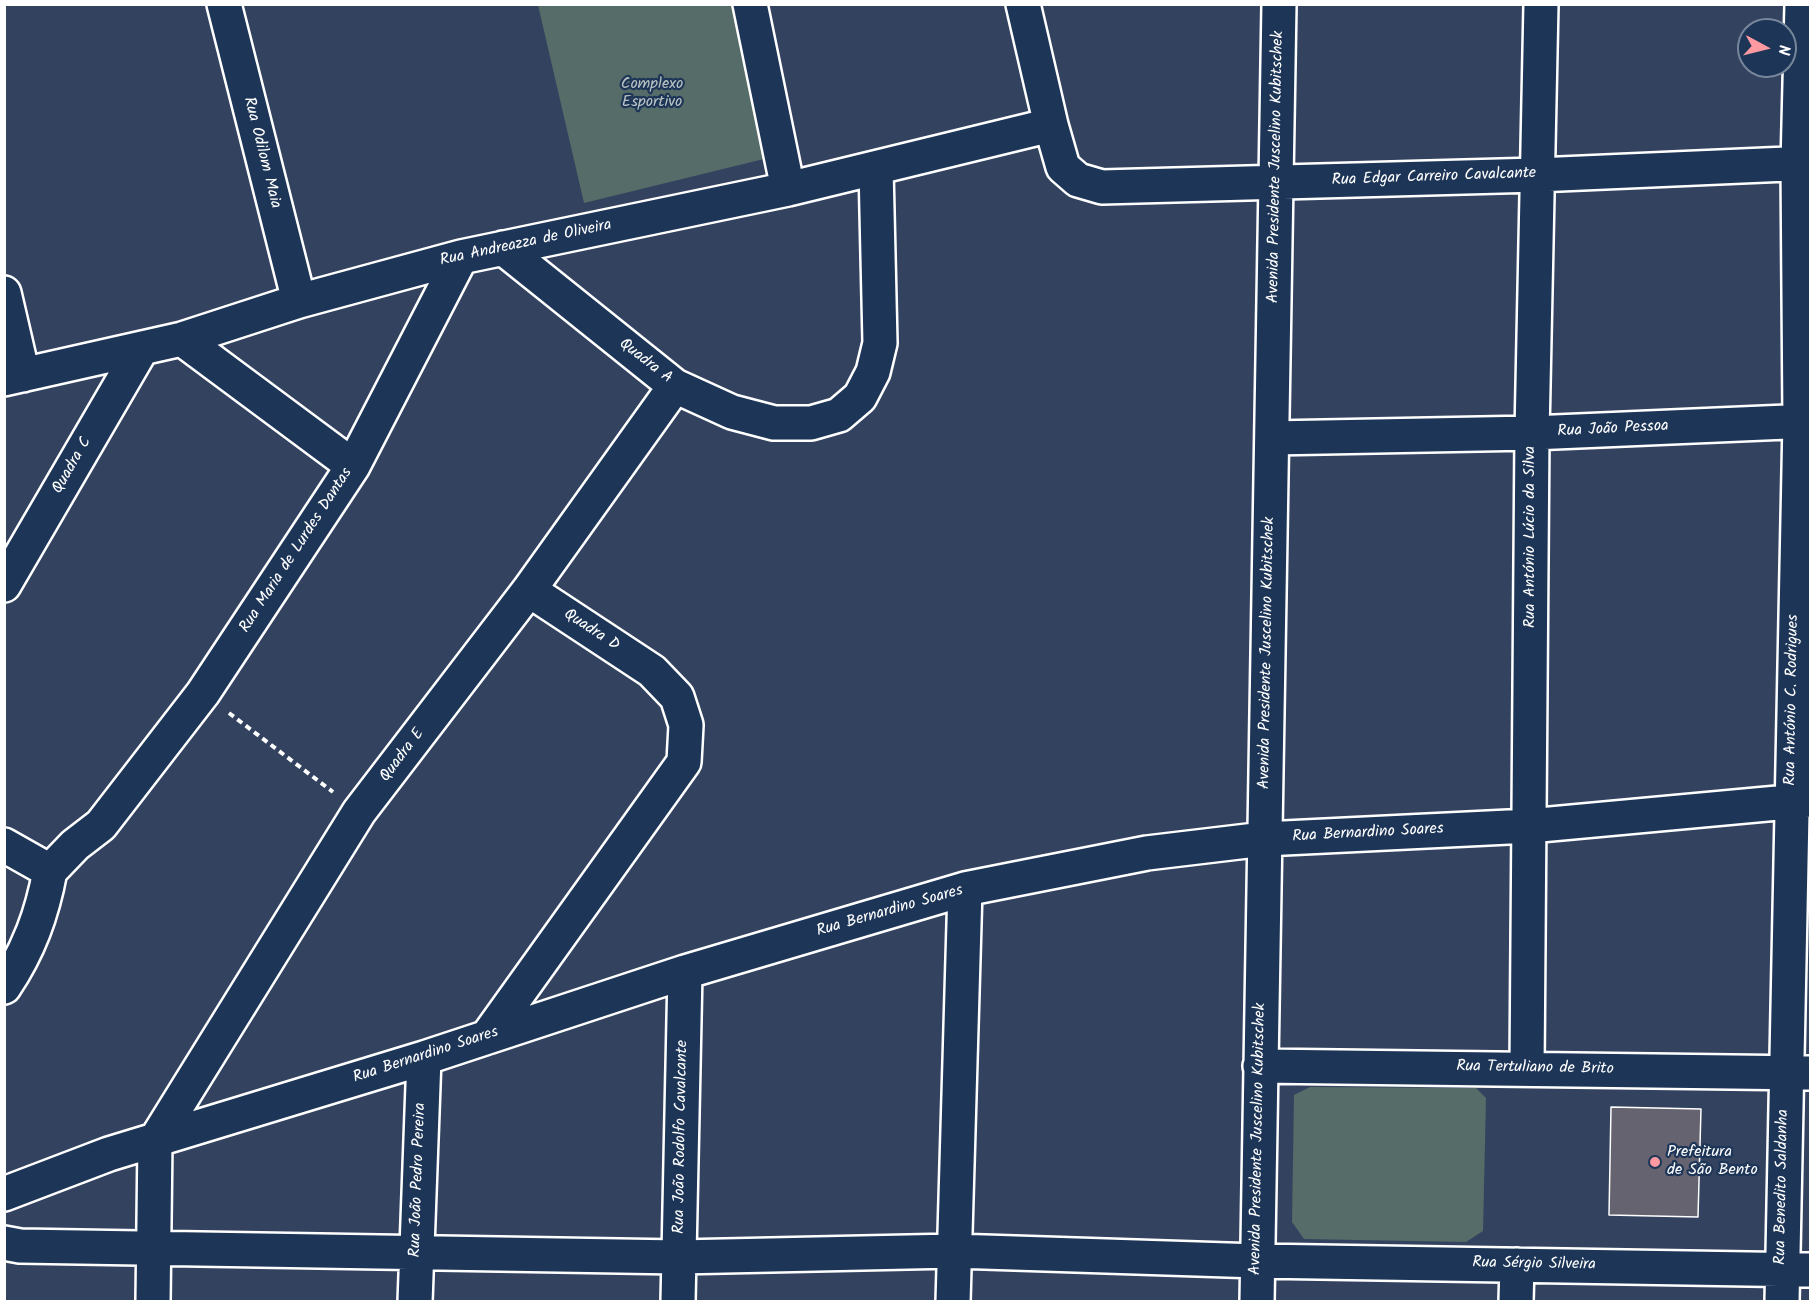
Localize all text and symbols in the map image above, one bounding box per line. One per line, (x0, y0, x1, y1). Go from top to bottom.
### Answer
north arrow (1737, 18, 1797, 78)
street label: Avenida Presidente Juscelino Kubitschek (1265, 31, 1289, 303)
text: N (1770, 43, 1796, 57)
park label: Complexo Esportivo (621, 75, 683, 113)
street label: Rua Odilom Maia (238, 95, 284, 211)
street label: Rua Edgar Carreiro Cavalcante (1331, 165, 1537, 191)
street label: Rua Andreazza de Oliveira (438, 216, 614, 272)
street label: Quadra A (615, 335, 675, 389)
street label: Rua João Pessoa (1557, 418, 1669, 442)
street label: Quadra C (49, 434, 97, 498)
street label: Rua António Lúcio da Silva (1521, 446, 1541, 628)
street label: Rua Maria de Lurdes Dantas (236, 465, 358, 637)
street label: Avenida Presidente Juscelino Kubitschek (1256, 517, 1280, 789)
street label: Quadra D (559, 606, 623, 656)
street label: Rua António C. Rodrigues (1782, 614, 1804, 786)
street label: Quadra E (377, 725, 429, 787)
street label: Rua Bernardino Soares (1292, 820, 1444, 848)
street label: Rua Bernardino Soares (815, 882, 965, 942)
street label: Avenida Presidente Juscelino Kubitschek (1247, 1003, 1271, 1275)
street label: Rua Bernardino Soares (351, 1023, 501, 1089)
street label: Rua João Rodolfo Cavalcante (671, 1040, 693, 1234)
street label: Rua Tertuliano de Brito (1456, 1058, 1614, 1080)
street label: Rua João Pedro Pereira (407, 1102, 431, 1258)
street label: Rua Benedito Saldanha (1772, 1109, 1794, 1265)
place label: Prefeitura de São Bento (1667, 1143, 1758, 1181)
marker: Prefeitura de São Bento (1648, 1155, 1662, 1169)
street label: Rua Sérgio Silveira (1472, 1254, 1596, 1276)

